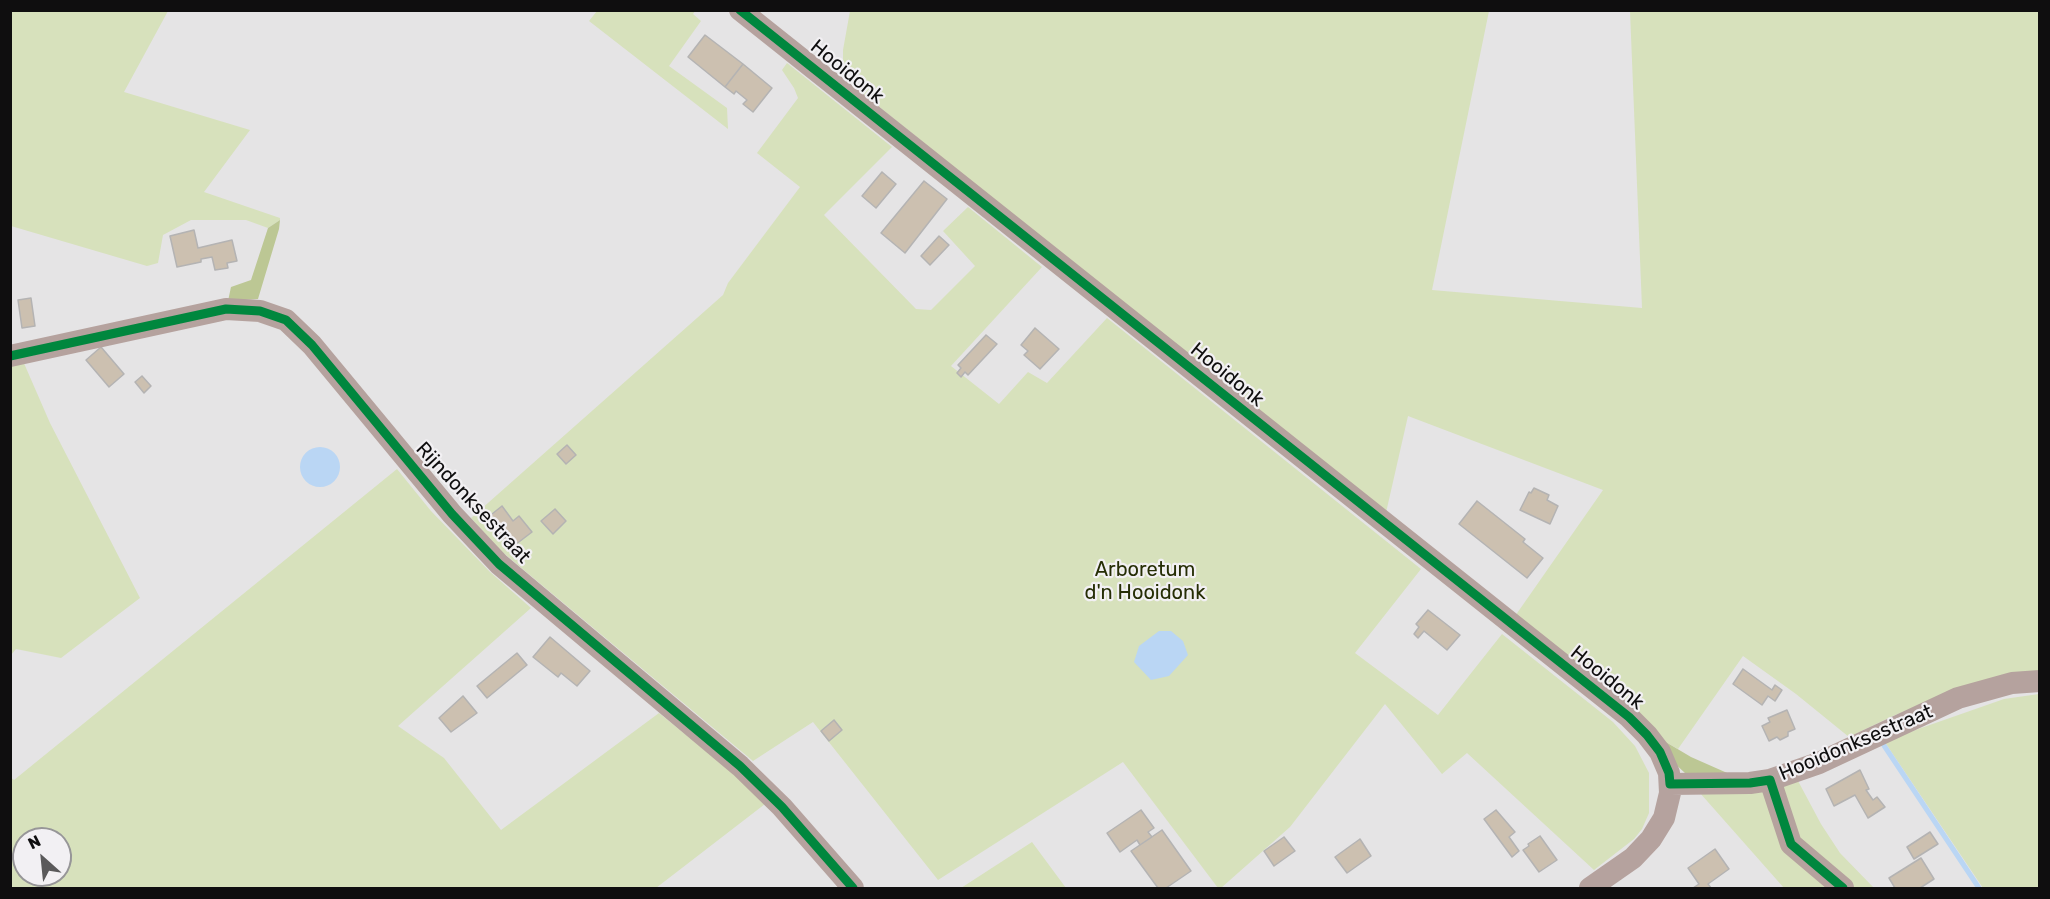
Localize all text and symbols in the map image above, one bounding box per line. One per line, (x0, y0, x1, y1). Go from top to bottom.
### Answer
street label: Hooidonk (805, 35, 889, 109)
street label: Hooidonk (1185, 338, 1269, 412)
street label: Rijndonksestraat (411, 437, 535, 569)
park label: Arboretum d'n Hooidonk (1084, 558, 1206, 605)
street label: Hooidonk (1565, 641, 1649, 715)
street label: Hooidonksestraat (1776, 700, 1936, 786)
north arrow (12, 827, 72, 887)
text: N (25, 831, 44, 853)

